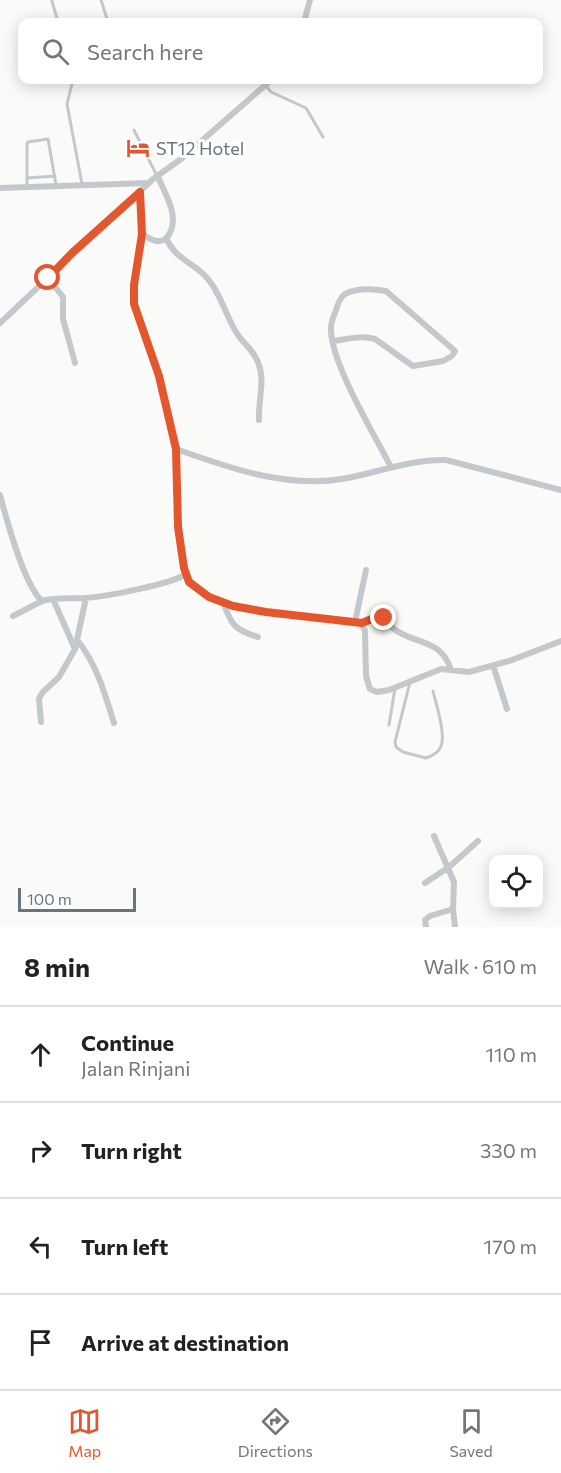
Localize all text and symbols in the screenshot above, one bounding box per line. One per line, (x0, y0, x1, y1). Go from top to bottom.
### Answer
search box (18, 18, 543, 84)
icon: search (39, 35, 72, 68)
text: Search here (87, 38, 203, 65)
hotel icon: ST12 Hotel (125, 135, 151, 161)
place label: ST12 Hotel (156, 137, 244, 159)
route start (34, 264, 60, 290)
route end (370, 604, 396, 630)
map controls (489, 855, 543, 909)
button: locate (489, 855, 543, 909)
scale bar (18, 885, 136, 912)
text: 100 m (27, 889, 72, 908)
text: 8 min (24, 951, 90, 982)
text: Walk · 610 m (424, 954, 537, 978)
text: Continue (81, 1029, 174, 1056)
icon: ahead (24, 1038, 57, 1071)
text: 110 m (486, 1042, 537, 1066)
text: Jalan Rinjani (81, 1056, 190, 1080)
icon: right (24, 1134, 57, 1167)
text: Turn right (81, 1137, 182, 1164)
text: 330 m (480, 1138, 537, 1162)
icon: left (24, 1230, 57, 1263)
text: Turn left (81, 1233, 168, 1260)
text: 170 m (484, 1234, 537, 1258)
icon: arrive (24, 1326, 57, 1359)
text: Arrive at destination (81, 1329, 289, 1356)
tab: Map (68, 1405, 101, 1460)
tab: Directions (238, 1405, 313, 1460)
tab: Saved (449, 1405, 493, 1460)

